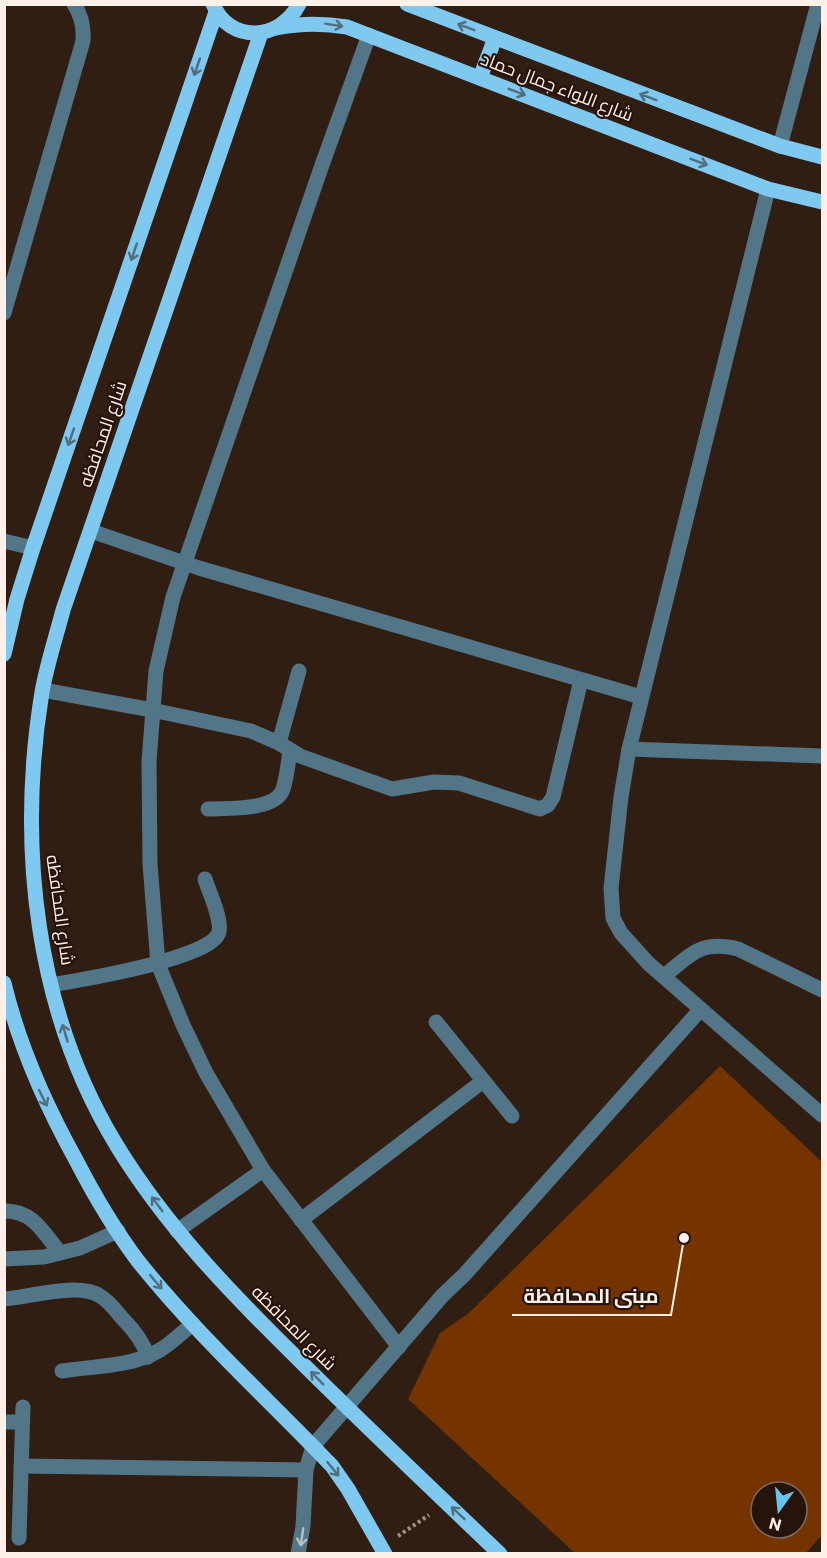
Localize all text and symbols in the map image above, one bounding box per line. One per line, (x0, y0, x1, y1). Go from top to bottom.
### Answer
one-way arrow (324, 19, 344, 30)
one-way arrow (457, 21, 476, 32)
street label: شارع اللواء جمال حماد (477, 47, 637, 127)
one-way arrow (191, 58, 202, 77)
one-way arrow (507, 87, 526, 98)
one-way arrow (640, 90, 658, 101)
one-way arrow (689, 158, 708, 169)
one-way arrow (128, 242, 139, 261)
street label: شارع المحافظه (74, 378, 132, 490)
one-way arrow (65, 427, 76, 446)
street label: شارع المحافظه (40, 853, 80, 967)
one-way arrow (59, 1024, 70, 1043)
one-way arrow (38, 1089, 50, 1107)
one-way arrow (150, 1197, 163, 1213)
one-way arrow (149, 1274, 163, 1289)
callout: مبنى المحافظة (512, 1277, 671, 1315)
street label: شارع المحافظه (246, 1280, 342, 1376)
text: مبنى المحافظة (523, 1283, 659, 1308)
one-way arrow (310, 1371, 324, 1386)
one-way arrow (327, 1461, 340, 1477)
north arrow (749, 1480, 809, 1540)
one-way arrow (450, 1506, 465, 1521)
text: N (767, 1514, 783, 1536)
one-way arrow (296, 1526, 307, 1546)

